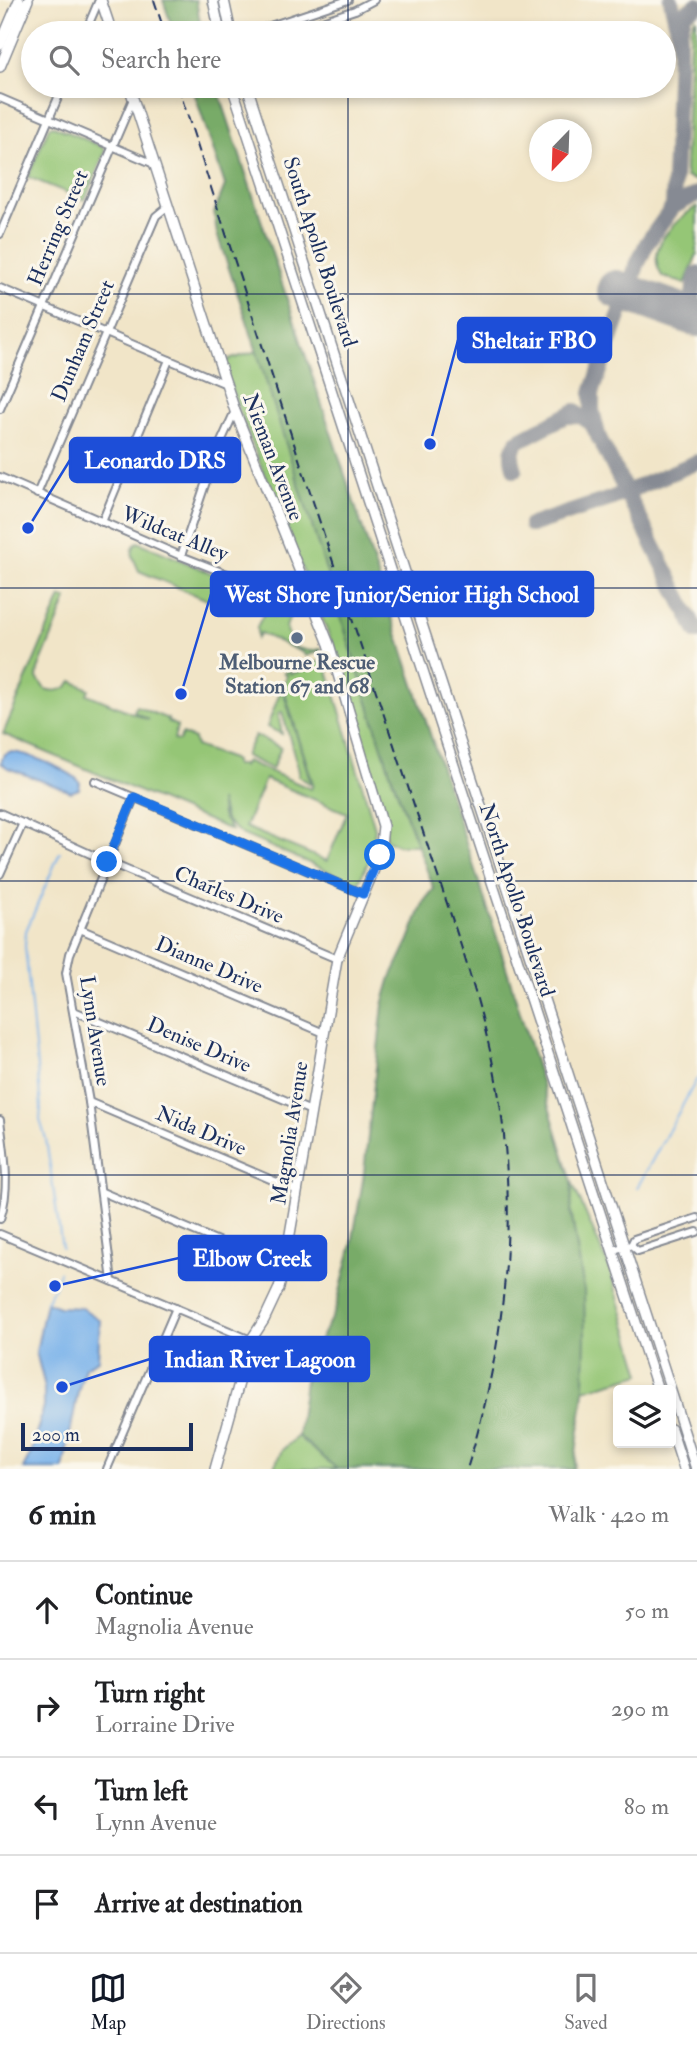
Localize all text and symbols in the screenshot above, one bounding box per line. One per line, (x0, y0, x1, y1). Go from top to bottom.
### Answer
search box (21, 21, 676, 98)
icon: search (45, 41, 83, 79)
text: Search here (101, 44, 221, 76)
north arrow (529, 119, 592, 182)
street label: South Apollo Boulevard (277, 153, 364, 351)
street label: Herring Street (22, 166, 95, 290)
street label: Dunham Street (45, 276, 121, 406)
callout: Sheltair FBO (458, 318, 611, 362)
text: Sheltair FBO (472, 326, 596, 355)
street label: Nieman Avenue (236, 390, 310, 525)
callout: Leonardo DRS (70, 438, 240, 482)
text: Leonardo DRS (84, 446, 226, 475)
street label: Wildcat Alley (117, 500, 233, 568)
callout: West Shore Junior/Senior High School (211, 572, 593, 616)
text: West Shore Junior/Senior High School (224, 580, 580, 610)
marker: Melbourne Rescue Station 67 and 68 (289, 630, 305, 646)
place label: Melbourne Rescue Station 67 and 68 (218, 649, 375, 700)
street label: North Apollo Boulevard (473, 800, 561, 1001)
route start (364, 839, 395, 870)
route end (91, 846, 122, 877)
street label: Charles Drive (170, 860, 288, 930)
street label: Dianne Drive (151, 930, 267, 1000)
street label: Lynn Avenue (73, 974, 117, 1088)
street label: Denise Drive (143, 1011, 255, 1079)
street label: Magnolia Avenue (265, 1059, 315, 1207)
street label: Nida Drive (152, 1100, 250, 1162)
callout: Elbow Creek (179, 1236, 326, 1280)
text: Elbow Creek (193, 1244, 312, 1273)
callout: Indian River Lagoon (150, 1337, 369, 1381)
text: Indian River Lagoon (164, 1345, 356, 1375)
map controls (613, 1385, 676, 1448)
button: layers (613, 1385, 676, 1448)
scale bar (21, 1420, 192, 1452)
text: 200 m (32, 1423, 80, 1447)
text: 6 min (28, 1496, 96, 1533)
text: Walk · 420 m (549, 1500, 669, 1529)
text: Continue (95, 1580, 193, 1612)
icon: ahead (28, 1591, 66, 1629)
text: 50 m (625, 1596, 669, 1625)
text: Magnolia Avenue (95, 1612, 254, 1641)
text: Turn right (95, 1678, 205, 1710)
icon: right (28, 1689, 66, 1727)
text: 290 m (611, 1694, 669, 1723)
text: Lorraine Drive (95, 1710, 235, 1739)
text: Turn left (95, 1776, 188, 1808)
icon: left (28, 1787, 66, 1825)
text: 80 m (624, 1792, 669, 1821)
text: Lynn Avenue (95, 1808, 217, 1837)
icon: arrive (28, 1885, 66, 1923)
text: Arrive at destination (95, 1888, 303, 1920)
tab: Map (89, 1969, 127, 2035)
tab: Directions (306, 1969, 386, 2035)
tab: Saved (564, 1969, 608, 2035)

